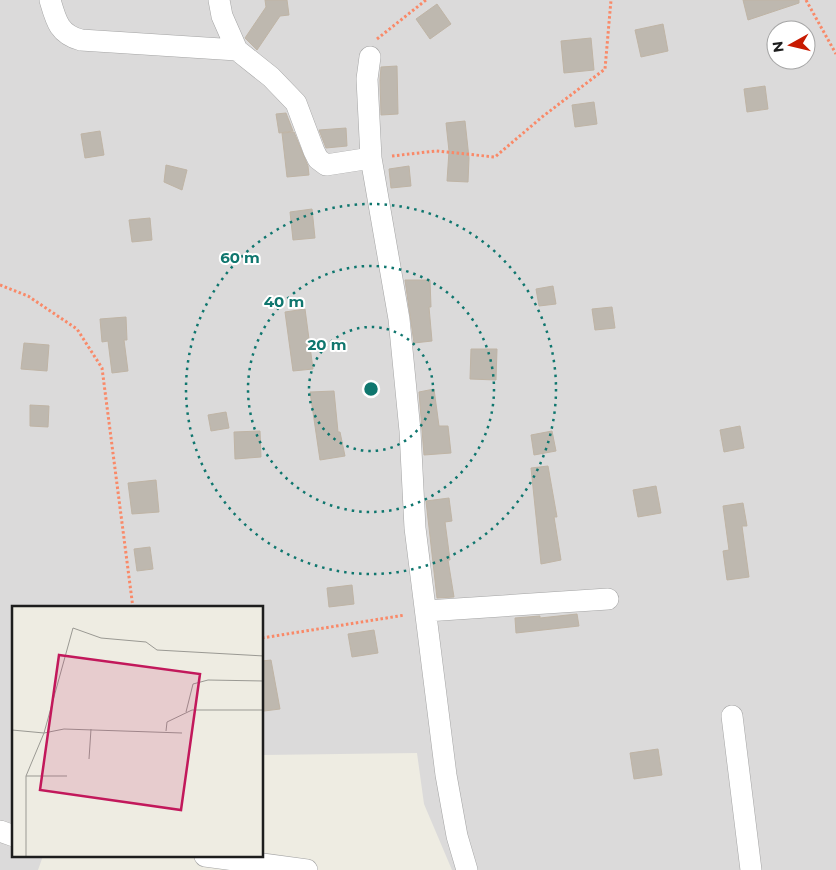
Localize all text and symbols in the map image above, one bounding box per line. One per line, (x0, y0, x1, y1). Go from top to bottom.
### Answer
north arrow (766, 20, 816, 70)
text: N (768, 40, 788, 54)
text: 60 m (220, 248, 260, 267)
text: 40 m (264, 292, 304, 311)
text: 20 m (307, 335, 347, 354)
centre of rings (362, 380, 380, 398)
inset map (12, 606, 264, 858)

